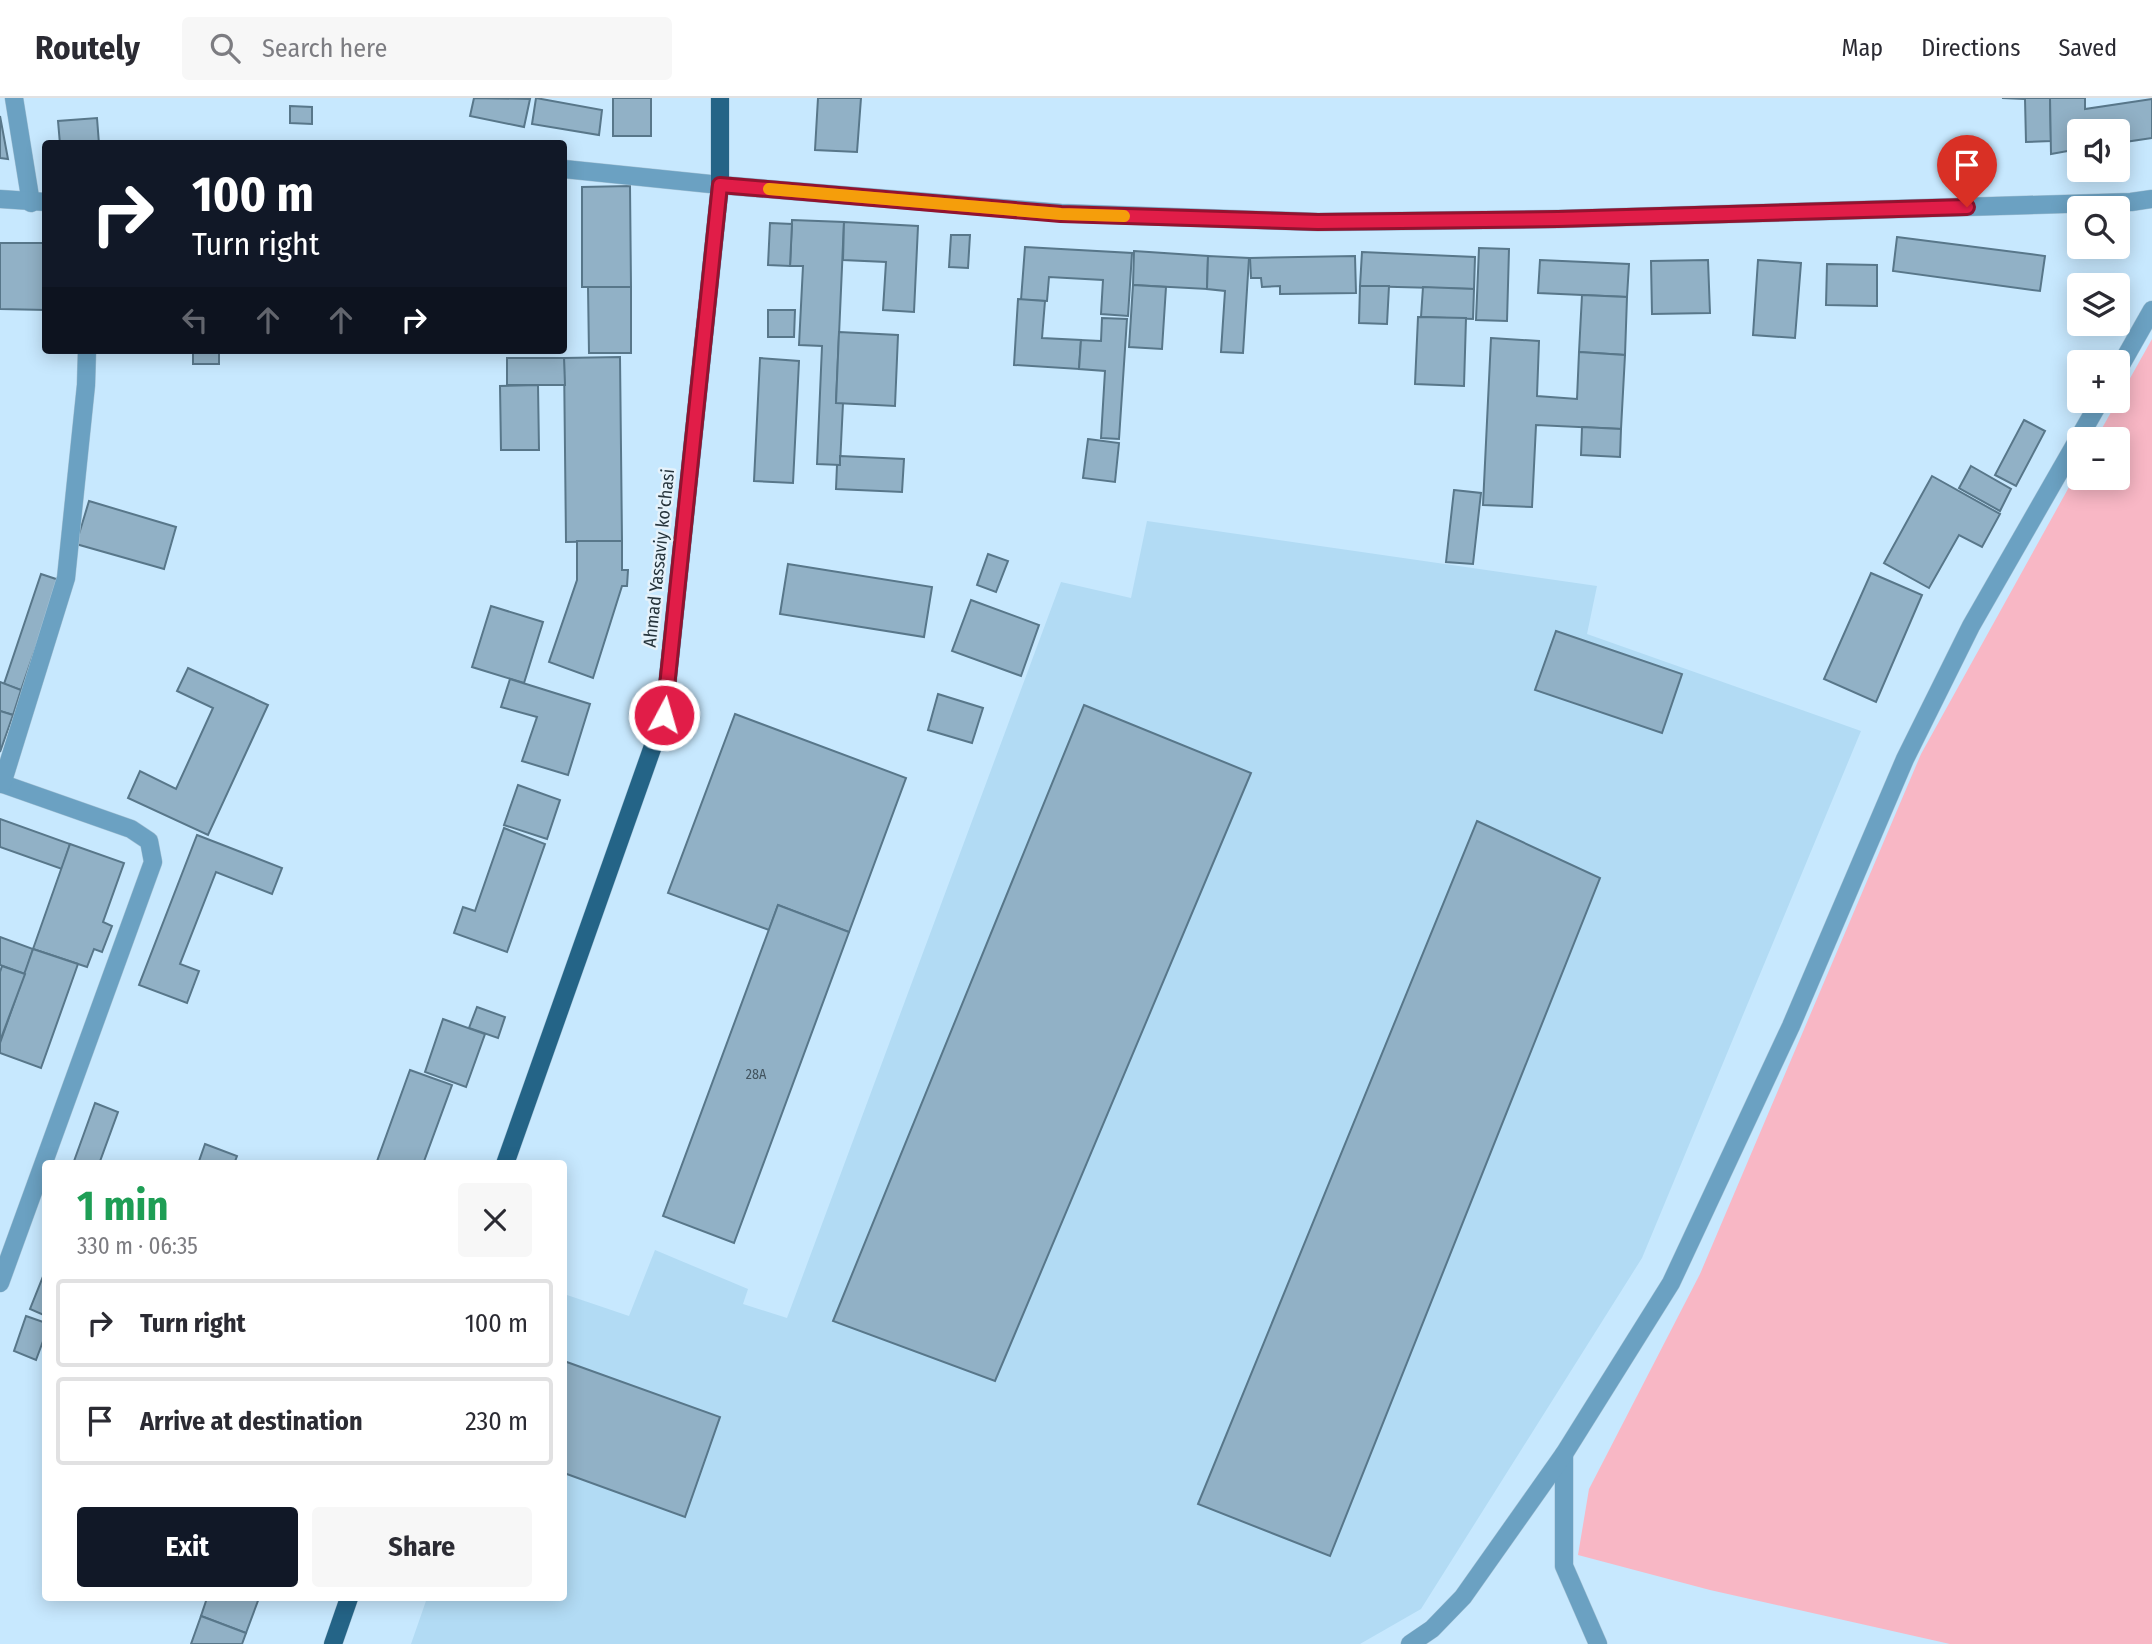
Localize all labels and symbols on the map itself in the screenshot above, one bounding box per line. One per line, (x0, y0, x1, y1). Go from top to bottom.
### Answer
pin (1937, 135, 1997, 207)
street label: Ahmad Yassaviy ko'chasi (639, 468, 679, 648)
position arrow (627, 678, 701, 752)
house number: 28A (746, 1066, 767, 1083)

